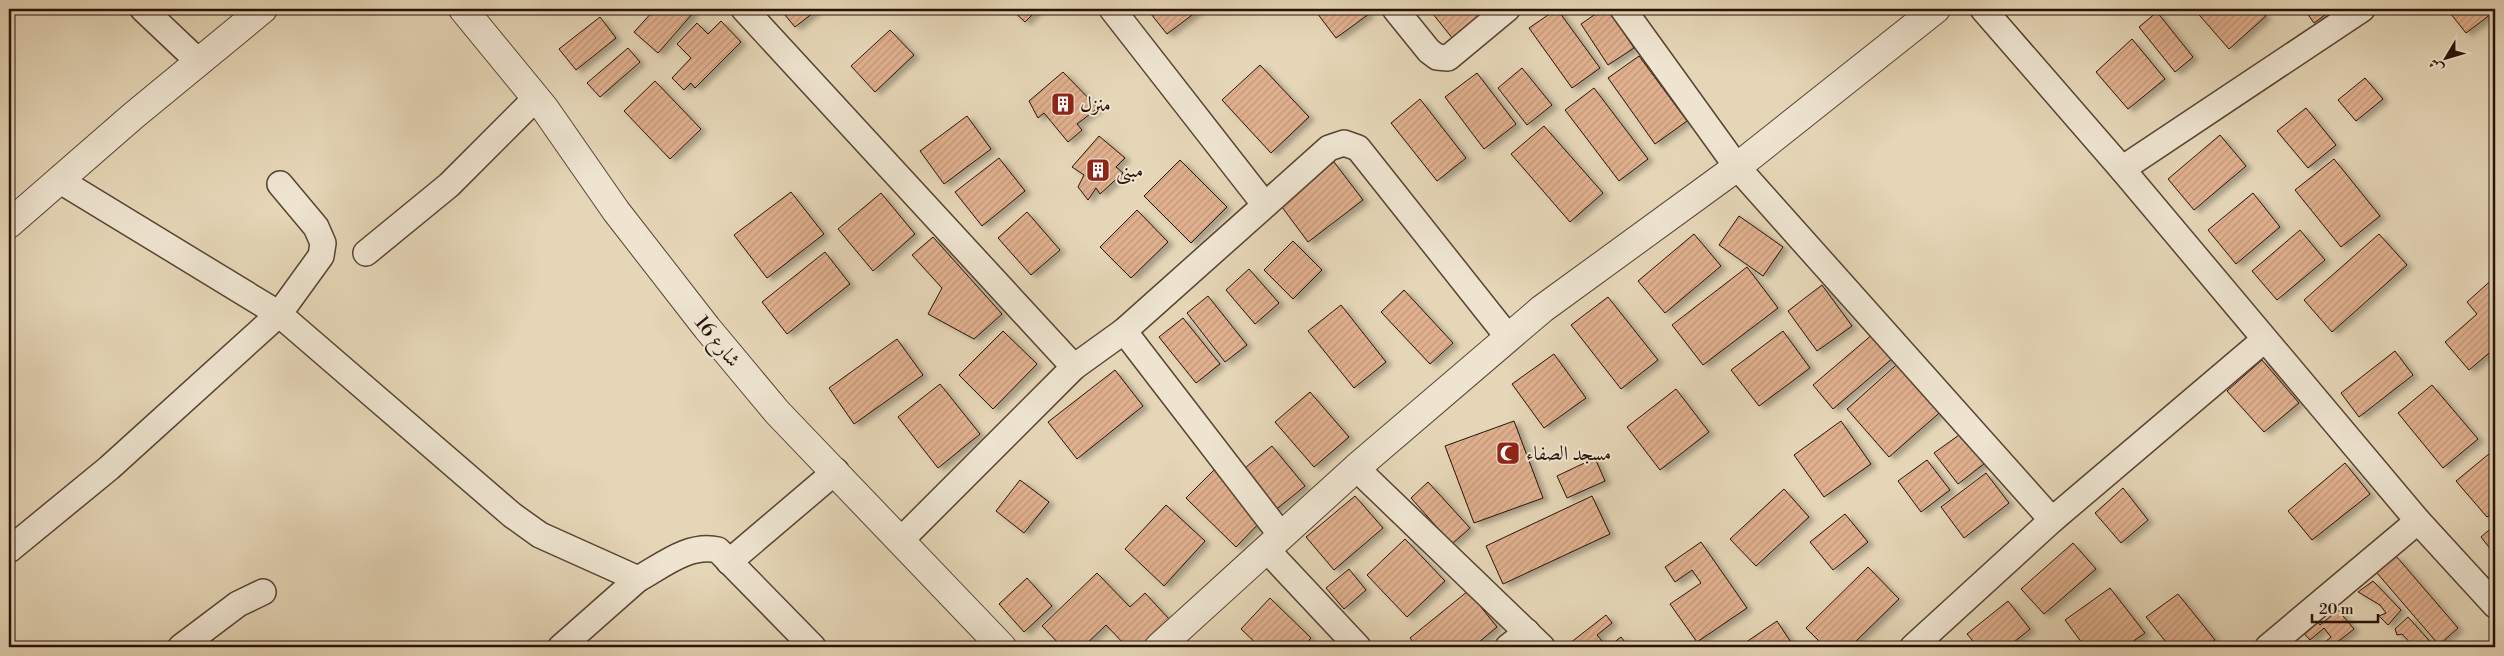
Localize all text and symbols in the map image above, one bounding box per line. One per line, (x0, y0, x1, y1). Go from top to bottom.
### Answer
north arrow (2422, 32, 2472, 82)
text: ش (2425, 54, 2448, 76)
building icon: منزل (1050, 91, 1076, 117)
place label: منزل (1080, 93, 1111, 118)
building icon: مبنى (1085, 157, 1111, 183)
place label: مبنى (1116, 159, 1143, 185)
street label: شارع 16 (685, 311, 745, 375)
mosque icon: مسجد الصفاء (1495, 440, 1521, 466)
place label: مسجد الصفاء (1526, 442, 1611, 467)
scale bar (2312, 591, 2378, 623)
text: 20 m (2319, 600, 2354, 619)

